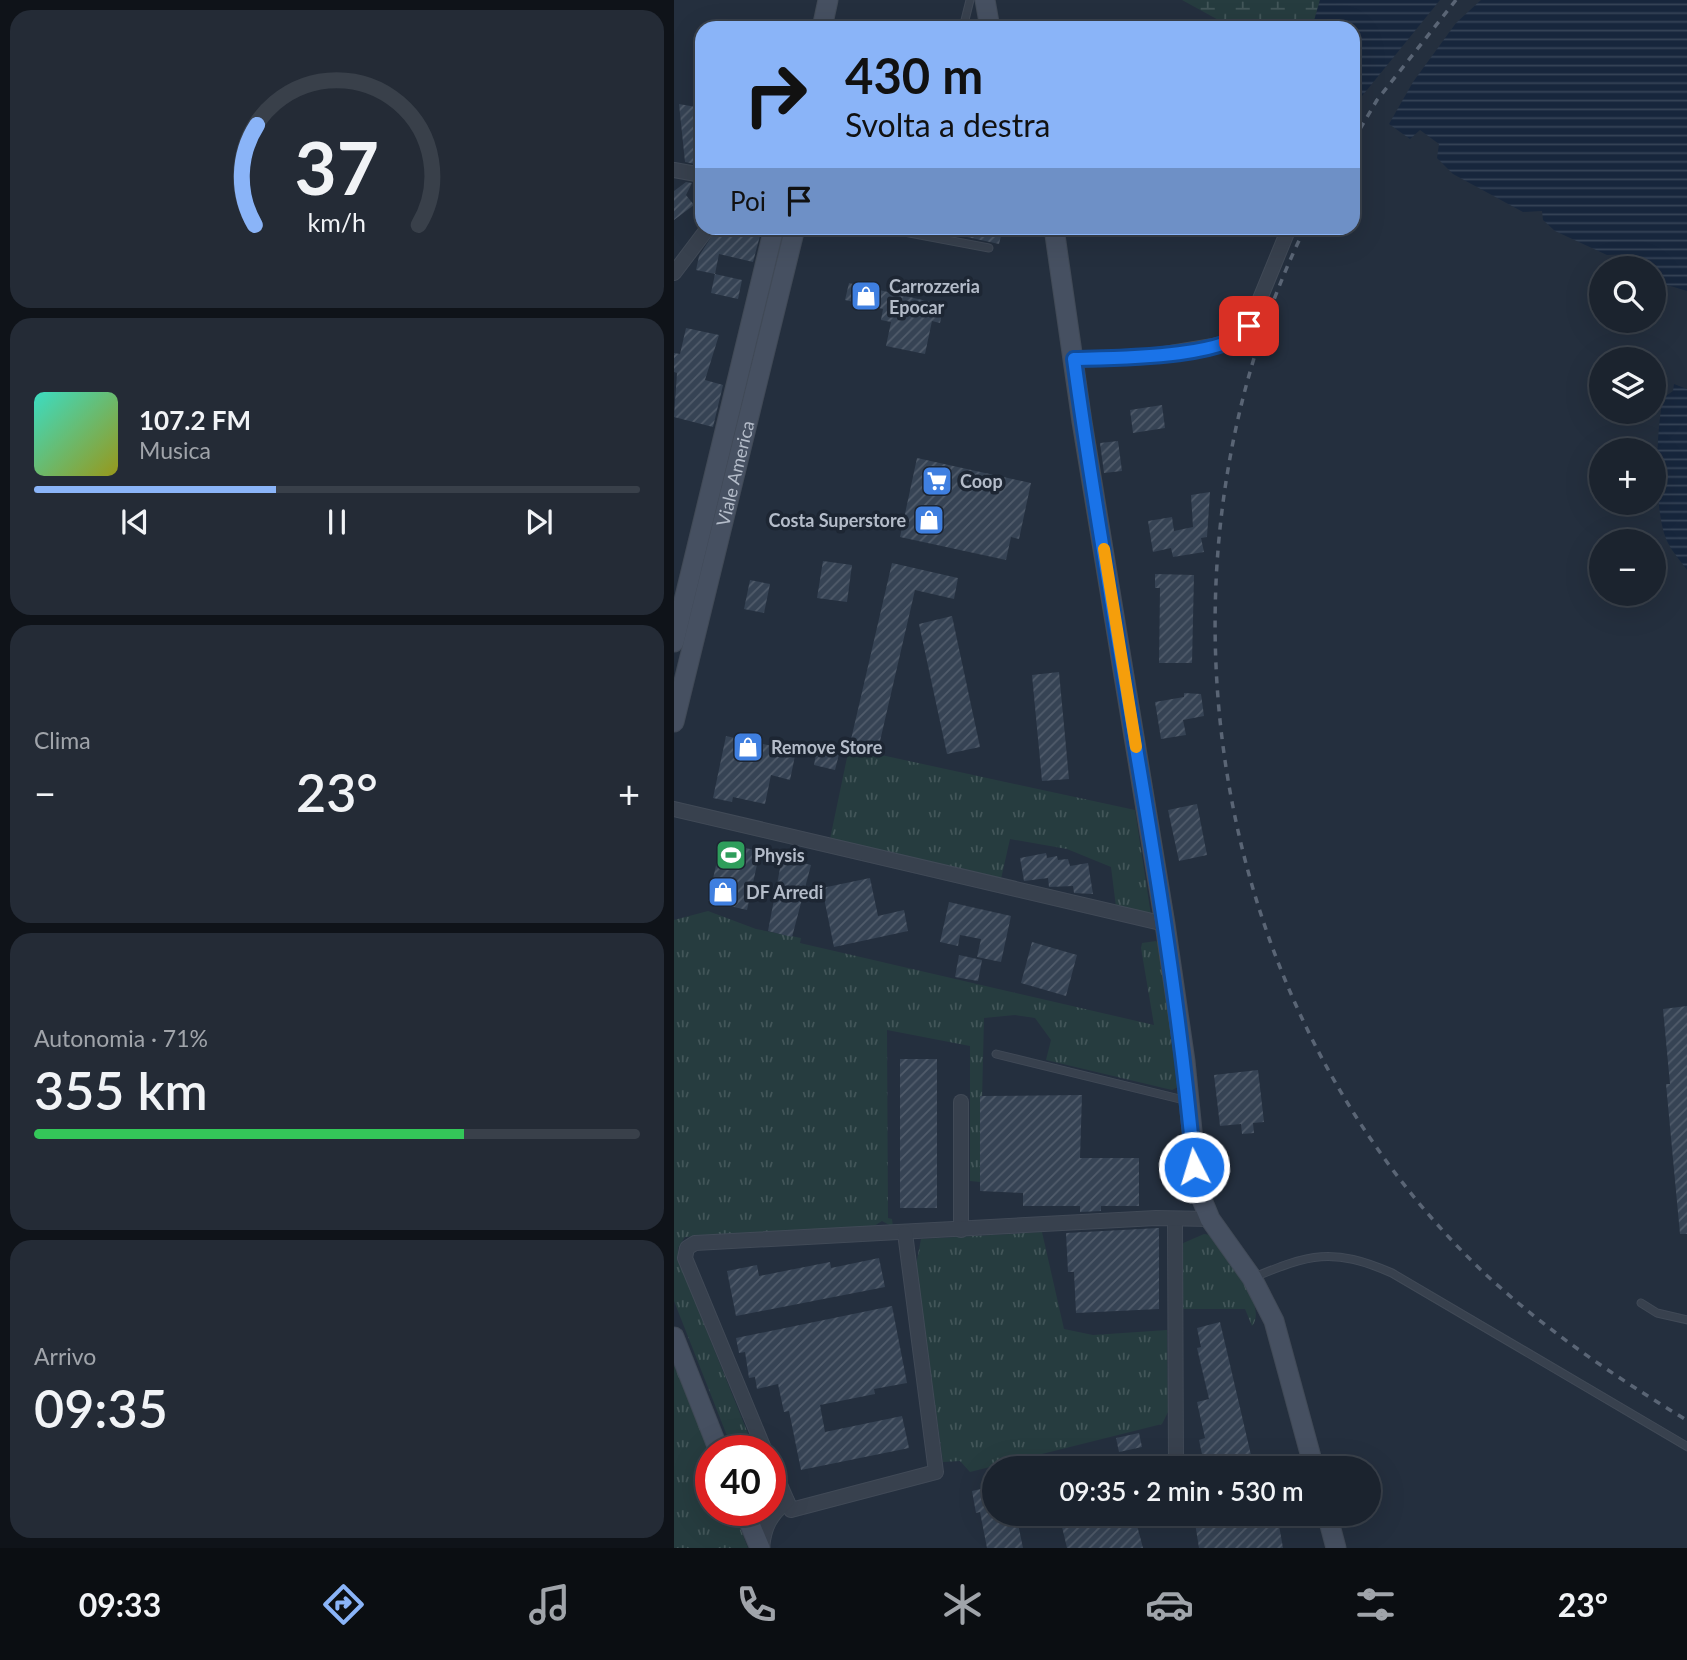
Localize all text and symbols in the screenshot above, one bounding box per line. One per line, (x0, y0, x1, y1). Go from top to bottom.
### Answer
text: 430 m (845, 46, 983, 104)
icon: right (730, 49, 821, 140)
text: Svolta a destra (845, 105, 1050, 144)
text: 37 (295, 123, 379, 211)
icon: arrive (780, 182, 818, 220)
text: Poi (730, 185, 766, 217)
text: km/h (308, 207, 366, 237)
map controls (1589, 256, 1666, 606)
button: search (1589, 256, 1666, 333)
place label: Carrozzeria Epocar (889, 275, 980, 318)
shop icon: Carrozzeria Epocar (849, 279, 883, 313)
pin (1219, 296, 1279, 356)
icon: arrive (1230, 307, 1268, 345)
button: layers (1589, 347, 1666, 424)
text: 107.2 FM (139, 404, 251, 436)
street label: Viale America (711, 418, 758, 529)
text: Musica (139, 436, 211, 464)
button: + (1589, 438, 1666, 515)
supermarket icon: Coop (920, 464, 954, 498)
place label: Coop (960, 470, 1003, 492)
icon: previous (116, 503, 154, 541)
icon: pause (318, 503, 356, 541)
icon: next (520, 503, 558, 541)
shop icon: Costa Superstore (912, 503, 946, 537)
place label: Costa Superstore (768, 509, 906, 531)
button: − (1589, 529, 1666, 606)
text: Clima (34, 726, 91, 754)
shop icon: Remove Store (731, 730, 765, 764)
place label: Remove Store (771, 736, 883, 758)
text: 23° (296, 761, 378, 823)
text: − (34, 770, 56, 816)
text: + (618, 770, 640, 816)
sports icon: Physis (714, 838, 748, 872)
place label: Physis (754, 844, 805, 866)
shop icon: DF Arredi (706, 875, 740, 909)
place label: DF Arredi (746, 881, 823, 903)
text: Autonomia · 71% (34, 1024, 208, 1052)
text: 355 km (34, 1059, 208, 1121)
position arrow (1157, 1130, 1231, 1204)
text: Arrivo (34, 1342, 96, 1370)
text: 09:35 (34, 1377, 168, 1439)
speed limit sign: 40 (695, 1435, 786, 1526)
text: 09:35 · 2 min · 530 m (1059, 1475, 1304, 1507)
icon: directions (319, 1580, 368, 1629)
icon: music (525, 1580, 574, 1629)
icon: phone (732, 1580, 781, 1629)
icon: climate (938, 1580, 987, 1629)
icon: car (1145, 1580, 1194, 1629)
icon: filters (1351, 1580, 1400, 1629)
text: 09:33 (79, 1585, 161, 1624)
text: 23° (1558, 1585, 1608, 1624)

